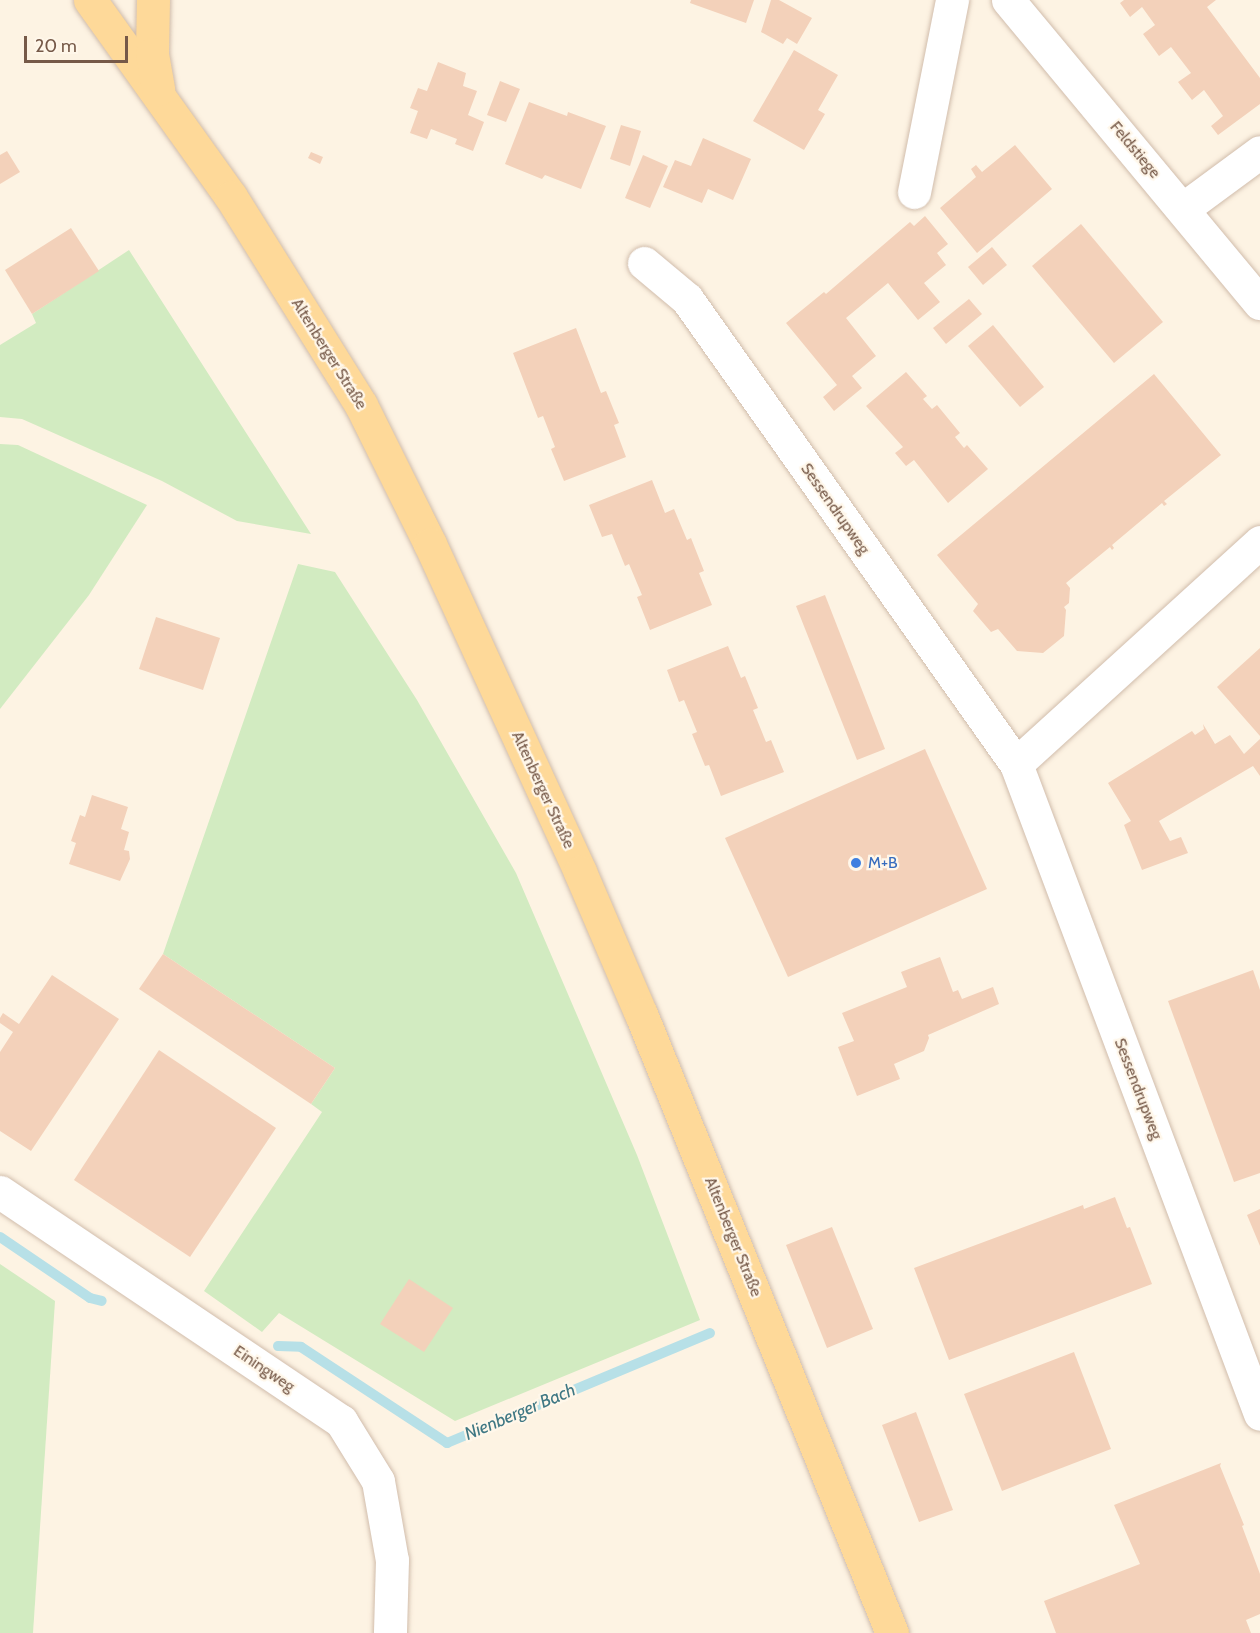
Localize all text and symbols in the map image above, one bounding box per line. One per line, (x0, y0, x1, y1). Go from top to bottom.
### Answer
scale bar (27, 24, 130, 62)
text: 20 m (35, 35, 77, 57)
street label: Feldstiege (1106, 118, 1164, 182)
street label: Altenberger Straße (287, 295, 371, 413)
street label: Sessendrupweg (797, 460, 873, 558)
street label: Altenberger Straße (507, 728, 579, 852)
place label: M+B (868, 853, 898, 873)
marker: M+B (849, 856, 863, 870)
street label: Sessendrupweg (1110, 1036, 1166, 1142)
street label: Altenberger Straße (700, 1174, 766, 1300)
street label: Einingweg (230, 1342, 298, 1396)
water label: Nienberger Bach (461, 1379, 579, 1445)

